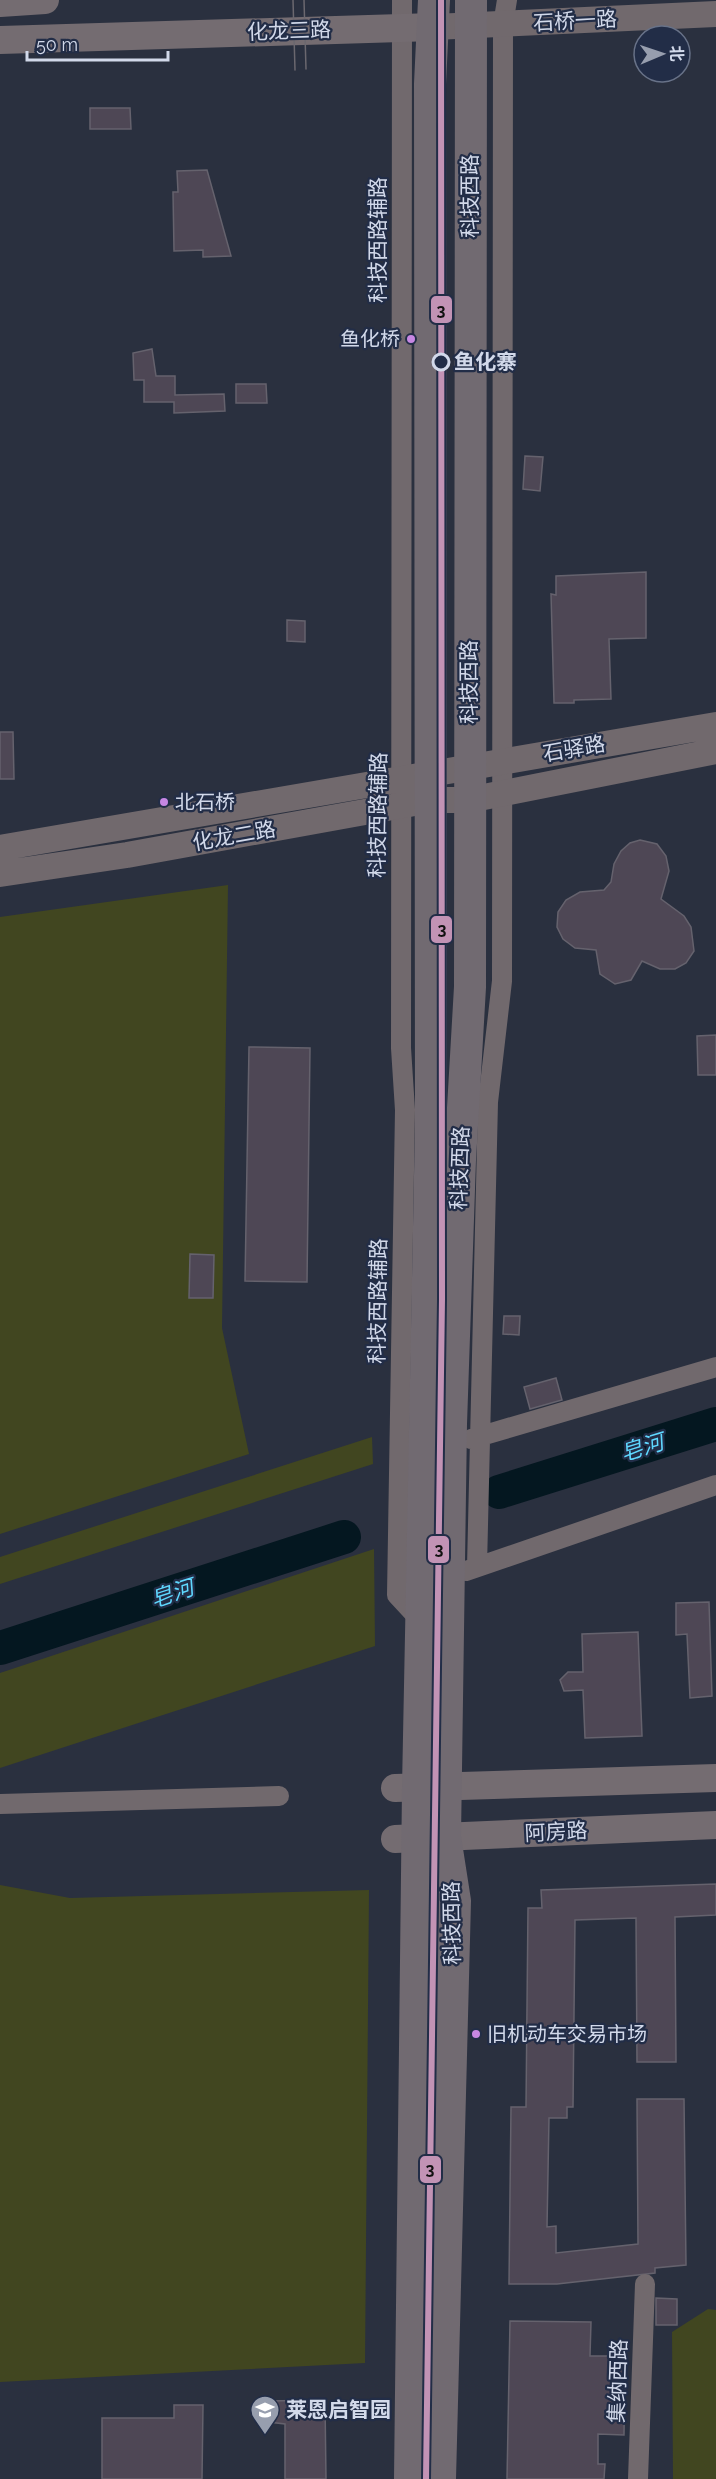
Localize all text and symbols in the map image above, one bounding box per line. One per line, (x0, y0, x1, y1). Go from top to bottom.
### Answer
street label: 石桥一路 (532, 6, 618, 35)
street label: 化龙三路 (247, 17, 331, 44)
scale bar (27, 24, 168, 62)
north arrow (632, 24, 692, 84)
text: 50 m (36, 34, 78, 55)
text: 北 (667, 45, 686, 62)
street label: 科技西路 (457, 154, 482, 238)
street label: 科技西路辅路 (365, 177, 390, 303)
line badge: 3 (430, 295, 453, 324)
text: 3 (437, 301, 446, 320)
place label: 鱼化桥 (340, 327, 400, 351)
marker: 鱼化桥 (405, 333, 417, 345)
place label: 鱼化寨 (454, 349, 517, 374)
marker: 鱼化寨 (432, 353, 450, 371)
street label: 科技西路 (456, 640, 481, 724)
street label: 石驿路 (541, 731, 607, 766)
street label: 科技西路辅路 (364, 752, 391, 878)
place label: 北石桥 (175, 790, 235, 814)
marker: 北石桥 (158, 796, 170, 808)
street label: 化龙二路 (190, 816, 277, 855)
line badge: 3 (430, 915, 453, 944)
text: 3 (438, 920, 447, 939)
street label: 科技西路 (446, 1126, 473, 1210)
street label: 科技西路辅路 (364, 1238, 391, 1364)
water label: 皂河 (617, 1427, 671, 1466)
line badge: 3 (427, 1535, 450, 1564)
text: 3 (435, 1540, 444, 1559)
water label: 皂河 (147, 1573, 201, 1612)
street label: 阿房路 (524, 1817, 588, 1846)
street label: 科技西路 (438, 1881, 465, 1965)
place label: 旧机动车交易市场 (487, 2022, 647, 2046)
marker: 旧机动车交易市场 (470, 2028, 482, 2040)
line badge: 3 (419, 2155, 442, 2184)
text: 3 (426, 2160, 435, 2179)
street label: 集纳西路 (604, 2339, 631, 2423)
school or university icon: 莱恩启智园 (249, 2394, 281, 2436)
place label: 莱恩启智园 (286, 2397, 391, 2422)

